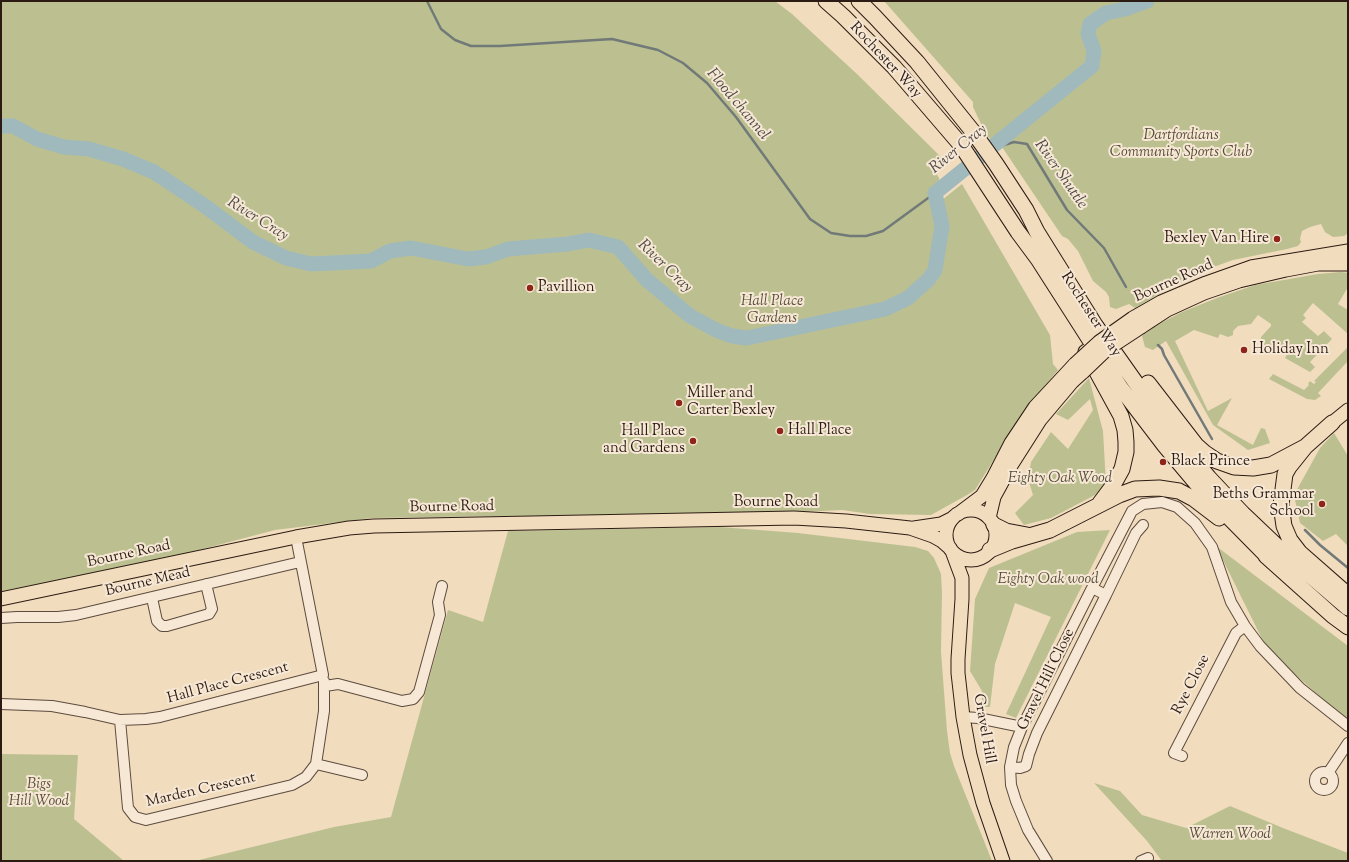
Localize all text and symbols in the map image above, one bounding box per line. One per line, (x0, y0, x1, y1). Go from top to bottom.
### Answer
street label: Rochester Way (845, 19, 925, 103)
water label: Flood channel (701, 65, 773, 145)
water label: River Cray (926, 121, 992, 179)
park label: Dartfordians Community Sports Club (1110, 127, 1252, 162)
water label: River Shuttle (1029, 137, 1091, 213)
water label: River Cray (223, 194, 291, 246)
place label: Bexley Van Hire (1164, 230, 1269, 248)
marker: Bexley Van Hire (1272, 234, 1282, 244)
water label: River Cray (633, 236, 695, 298)
street label: Bourne Road (1132, 257, 1216, 307)
street label: Rochester Way (1056, 269, 1124, 361)
place label: Pavillion (538, 279, 595, 297)
marker: Pavillion (525, 283, 535, 293)
park label: Hall Place Gardens (741, 293, 803, 328)
place label: Holiday Inn (1252, 341, 1329, 359)
marker: Holiday Inn (1239, 345, 1249, 355)
place label: Miller and Carter Bexley (687, 385, 775, 420)
marker: Miller and Carter Bexley (674, 398, 684, 408)
place label: Hall Place (788, 422, 851, 440)
place label: Hall Place and Gardens (603, 423, 685, 458)
marker: Hall Place (775, 426, 785, 436)
marker: Hall Place and Gardens (688, 436, 698, 446)
place label: Black Prince (1171, 453, 1250, 471)
marker: Black Prince (1158, 457, 1168, 467)
park label: Eighty Oak Wood (1008, 470, 1112, 488)
place label: Beths Grammar School (1213, 486, 1314, 521)
street label: Bourne Road (734, 494, 818, 512)
street label: Bourne Road (410, 498, 494, 518)
marker: Beths Grammar School (1317, 499, 1327, 509)
street label: Bourne Road (86, 537, 172, 573)
street label: Bourne Mead (104, 564, 192, 602)
park label: Eighty Oak wood (997, 571, 1099, 589)
street label: Gravel Hill Close (1015, 626, 1079, 734)
street label: Rye Close (1169, 652, 1215, 718)
street label: Hall Place Crescent (165, 659, 291, 709)
street label: Gravel Hill (968, 693, 998, 765)
street label: Marden Crescent (145, 770, 257, 812)
park label: Bigs Hill Wood (9, 776, 69, 811)
park label: Warren Wood (1189, 826, 1271, 844)

